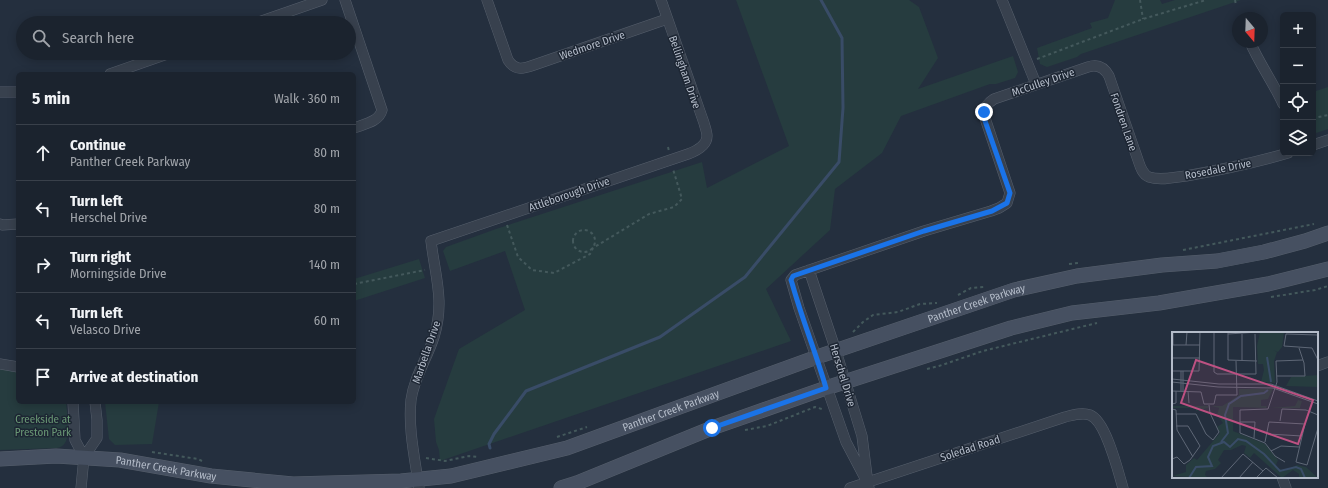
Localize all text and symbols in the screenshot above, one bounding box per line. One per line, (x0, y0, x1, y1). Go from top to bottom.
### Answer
north arrow (1232, 12, 1268, 48)
map controls (1280, 12, 1316, 156)
button: + (1280, 12, 1316, 48)
search box (16, 16, 356, 60)
icon: search (30, 27, 52, 49)
street label: Wedmore Drive (558, 28, 627, 63)
text: Search here (62, 29, 134, 47)
street label: Bellingham Drive (666, 34, 703, 110)
button: − (1280, 48, 1316, 84)
street label: McCulley Drive (1010, 66, 1076, 99)
button: locate (1280, 84, 1316, 120)
text: 5 min (32, 88, 70, 109)
text: Walk · 360 m (274, 91, 340, 106)
street label: Fondren Lane (1108, 91, 1140, 153)
route end (975, 103, 993, 121)
button: layers (1280, 120, 1316, 156)
text: Continue (70, 136, 126, 154)
icon: ahead (32, 142, 54, 164)
text: 80 m (314, 145, 340, 160)
text: Panther Creek Parkway (70, 154, 190, 169)
street label: Rosedale Drive (1184, 157, 1252, 182)
street label: Attleborough Drive (527, 175, 611, 214)
text: Turn left (70, 192, 123, 210)
icon: left (32, 198, 54, 220)
text: 80 m (314, 201, 340, 216)
text: Herschel Drive (70, 210, 147, 225)
text: Turn right (70, 248, 131, 266)
icon: right (32, 254, 54, 276)
text: 140 m (309, 257, 340, 272)
text: Morningside Drive (70, 266, 166, 281)
street label: Panther Creek Parkway (926, 282, 1027, 326)
text: Turn left (70, 304, 123, 322)
icon: left (32, 310, 54, 332)
text: 60 m (314, 313, 340, 328)
street label: Marbella Drive (410, 319, 443, 385)
text: Velasco Drive (70, 322, 141, 337)
inset map (1172, 332, 1318, 478)
street label: Herschel Drive (827, 342, 858, 408)
icon: arrive (32, 366, 54, 388)
text: Arrive at destination (70, 368, 198, 386)
street label: Panther Creek Parkway (621, 387, 721, 434)
park label: Creekside at Preston Park (15, 413, 72, 439)
route start (703, 419, 721, 437)
street label: Soledad Road (939, 433, 1002, 464)
street label: Panther Creek Parkway (115, 454, 217, 484)

